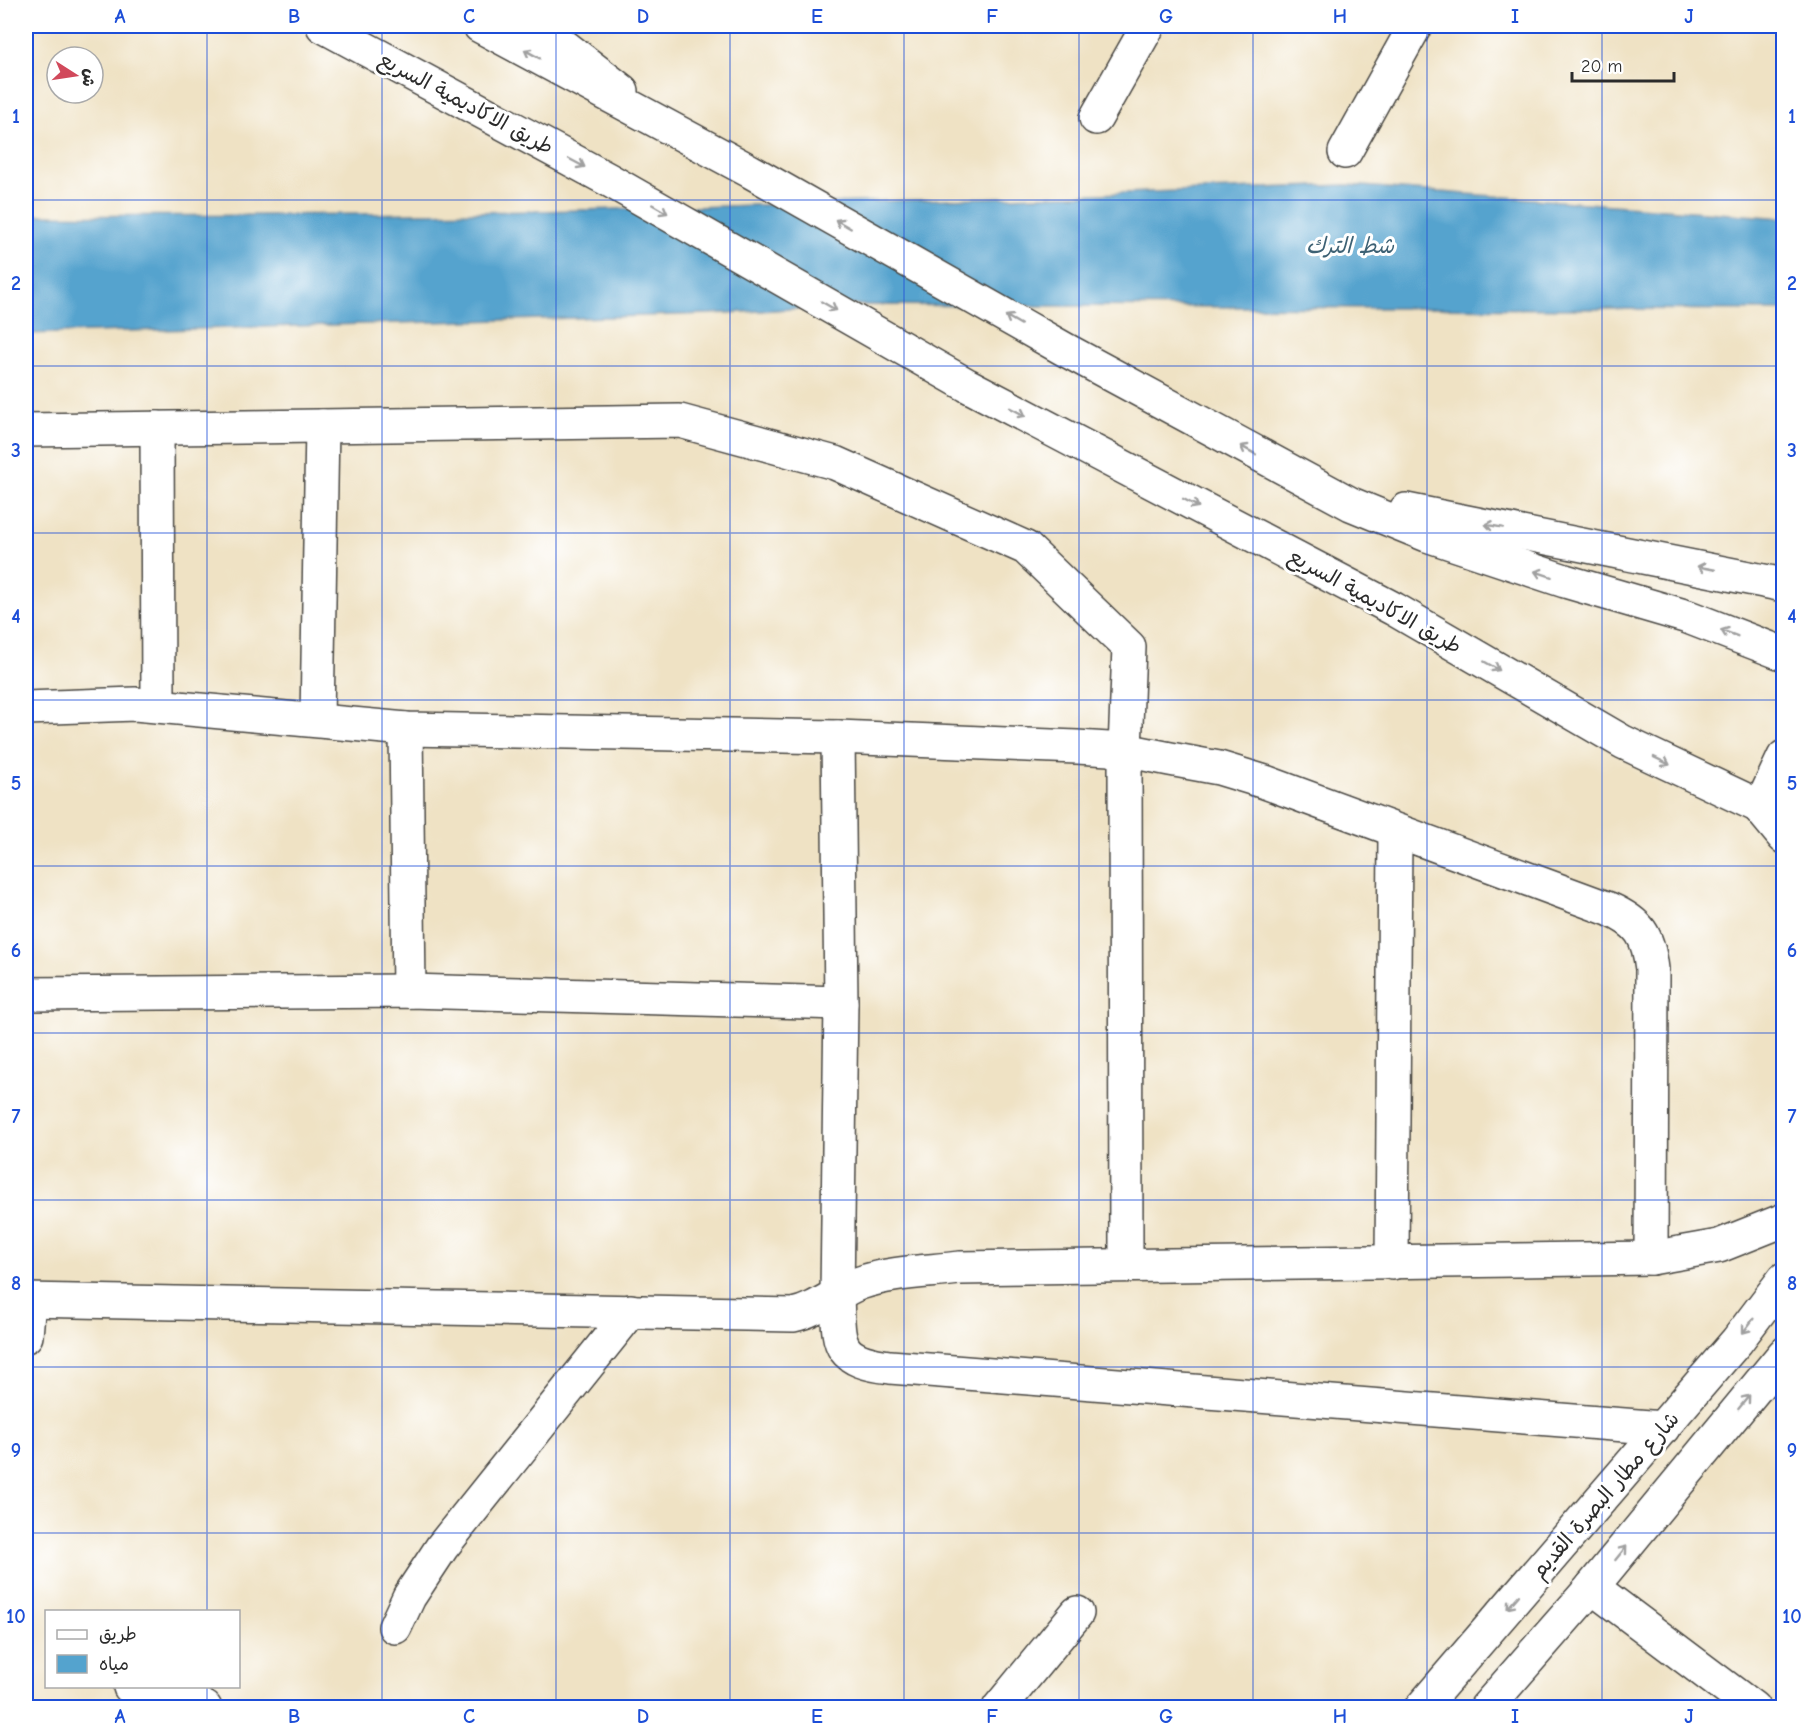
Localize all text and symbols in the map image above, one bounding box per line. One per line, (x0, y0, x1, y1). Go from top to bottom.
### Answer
text: A (114, 5, 126, 28)
text: B (288, 5, 300, 28)
text: C (463, 5, 475, 28)
text: D (637, 5, 649, 28)
text: E (811, 5, 823, 28)
text: F (986, 5, 998, 28)
text: G (1159, 5, 1173, 28)
text: H (1333, 5, 1347, 28)
text: I (1511, 5, 1519, 28)
text: J (1684, 5, 1694, 28)
north arrow (45, 45, 105, 105)
scale bar (1572, 45, 1674, 83)
street label: طريق الاكاديمية السريع (373, 47, 557, 162)
one-way arrow (524, 48, 541, 60)
text: 20 m (1581, 56, 1622, 77)
text: ش (78, 67, 99, 88)
text: 1 (12, 105, 20, 128)
text: 1 (1788, 105, 1796, 128)
one-way arrow (568, 158, 586, 169)
one-way arrow (651, 204, 668, 216)
one-way arrow (835, 218, 853, 229)
water label: شط الترك (1306, 233, 1395, 259)
text: 2 (11, 272, 21, 295)
text: 2 (1787, 272, 1797, 295)
one-way arrow (820, 300, 837, 312)
one-way arrow (1005, 314, 1022, 326)
one-way arrow (1009, 407, 1027, 418)
text: 3 (11, 439, 21, 462)
text: 3 (1787, 439, 1797, 462)
one-way arrow (1240, 443, 1257, 455)
one-way arrow (1182, 497, 1200, 509)
one-way arrow (1485, 521, 1504, 532)
street label: طريق الاكاديمية السريع (1283, 543, 1466, 661)
one-way arrow (1697, 562, 1716, 573)
one-way arrow (1534, 568, 1553, 579)
text: 4 (11, 605, 21, 628)
text: 4 (1787, 605, 1797, 628)
one-way arrow (1720, 627, 1739, 638)
one-way arrow (1482, 661, 1500, 672)
one-way arrow (1652, 756, 1670, 767)
text: 5 (11, 772, 21, 795)
text: 5 (1787, 772, 1797, 795)
text: 6 (11, 939, 21, 962)
text: 6 (1787, 939, 1797, 962)
text: 7 (12, 1105, 21, 1128)
text: 7 (1788, 1105, 1797, 1128)
text: 8 (11, 1272, 21, 1295)
text: 8 (1787, 1272, 1797, 1295)
one-way arrow (1742, 1317, 1755, 1333)
one-way arrow (1738, 1394, 1751, 1410)
street label: شارع مطار البصرة القديم (1526, 1407, 1687, 1586)
text: 9 (11, 1439, 21, 1462)
text: 9 (1787, 1439, 1797, 1462)
one-way arrow (1614, 1545, 1627, 1561)
one-way arrow (1506, 1594, 1519, 1610)
text: 10 (6, 1605, 26, 1628)
text: 10 (1782, 1605, 1802, 1628)
legend (45, 1610, 240, 1688)
text: طريق (99, 1624, 137, 1645)
text: مياه (99, 1654, 129, 1675)
text: A (114, 1705, 126, 1728)
text: B (288, 1705, 300, 1728)
text: C (463, 1705, 475, 1728)
text: D (637, 1705, 649, 1728)
text: E (811, 1705, 823, 1728)
text: F (986, 1705, 998, 1728)
text: G (1159, 1705, 1173, 1728)
text: H (1333, 1705, 1347, 1728)
text: I (1511, 1705, 1519, 1728)
text: J (1684, 1705, 1694, 1728)

